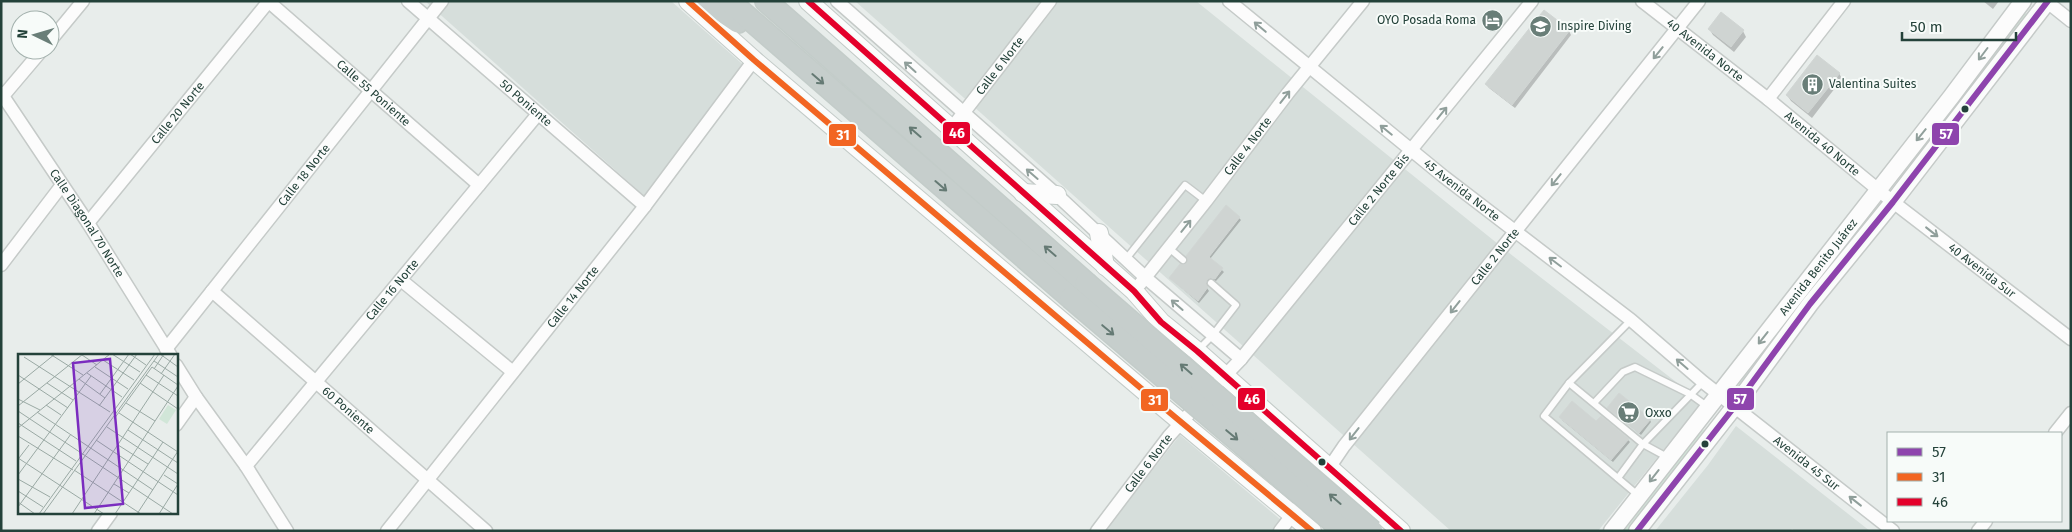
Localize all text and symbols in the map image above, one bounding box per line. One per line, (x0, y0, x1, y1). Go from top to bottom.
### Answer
hotel icon: OYO Posada Roma (1480, 8, 1504, 32)
north arrow (10, 10, 60, 60)
scale bar (1902, 10, 2016, 42)
place label: OYO Posada Roma (1377, 13, 1476, 27)
school or university icon: Inspire Diving (1529, 14, 1553, 38)
street label: 40 Avenida Norte (1664, 16, 1746, 84)
text: 50 m (1910, 18, 1943, 36)
place label: Inspire Diving (1557, 19, 1632, 33)
one-way arrow (1254, 21, 1267, 32)
text: N (14, 29, 31, 39)
street label: Calle 6 Norte (973, 34, 1027, 98)
one-way arrow (1652, 46, 1663, 59)
one-way arrow (1978, 47, 1989, 60)
street label: Calle 55 Poniente (334, 57, 413, 129)
one-way arrow (904, 61, 917, 72)
building icon: Valentina Suites (1801, 72, 1825, 96)
one-way arrow (812, 74, 825, 85)
street label: 50 Poniente (497, 77, 555, 129)
place label: Valentina Suites (1829, 77, 1917, 91)
street label: Calle 20 Norte (148, 79, 207, 147)
one-way arrow (1280, 90, 1290, 104)
unlabelled marker (1960, 104, 1970, 114)
one-way arrow (1436, 106, 1447, 119)
street label: Avenida 40 Norte (1782, 109, 1863, 179)
street label: Calle 4 Norte (1221, 114, 1274, 178)
line badge: 46 (942, 121, 971, 145)
line badge: 57 (1931, 122, 1960, 146)
line badge: 31 (828, 123, 857, 147)
one-way arrow (1380, 124, 1393, 135)
text: 46 (949, 125, 965, 142)
one-way arrow (908, 126, 921, 138)
text: 57 (1939, 126, 1953, 143)
text: 31 (835, 127, 850, 144)
one-way arrow (1915, 128, 1926, 141)
street label: Calle 18 Norte (275, 141, 333, 209)
street label: Calle 2 Norte Bis (1345, 150, 1412, 229)
street label: 45 Avenida Norte (1421, 156, 1503, 224)
street label: Calle Diagonal 70 Norte (47, 166, 127, 280)
one-way arrow (1026, 168, 1039, 180)
one-way arrow (1550, 173, 1561, 186)
one-way arrow (935, 180, 948, 191)
street label: Avenida Benito Juárez (1776, 216, 1860, 318)
one-way arrow (1181, 220, 1192, 233)
street label: Calle 2 Norte (1468, 225, 1522, 288)
one-way arrow (1925, 226, 1938, 237)
street label: 40 Avenida Sur (1946, 240, 2019, 301)
one-way arrow (1043, 245, 1056, 257)
street label: Calle 16 Norte (363, 256, 422, 323)
one-way arrow (1548, 257, 1562, 267)
street label: Calle 14 Norte (544, 263, 602, 331)
one-way arrow (1171, 299, 1184, 311)
one-way arrow (1449, 300, 1460, 313)
one-way arrow (1102, 324, 1115, 336)
one-way arrow (1758, 332, 1769, 345)
inset map (18, 354, 178, 514)
one-way arrow (1676, 358, 1689, 369)
one-way arrow (1179, 364, 1192, 375)
street label: 60 Poniente (319, 384, 377, 437)
line badge: 46 (1237, 387, 1266, 411)
line badge: 57 (1726, 387, 1755, 411)
line badge: 31 (1140, 388, 1169, 412)
text: 46 (1244, 391, 1260, 408)
text: 57 (1733, 391, 1747, 408)
text: 31 (1147, 392, 1162, 409)
supermarket icon: Oxxo (1617, 401, 1641, 425)
place label: Oxxo (1645, 406, 1672, 420)
one-way arrow (1348, 427, 1359, 440)
one-way arrow (1225, 430, 1238, 441)
street label: Calle 6 Norte (1122, 431, 1175, 495)
legend (1887, 432, 2062, 522)
street label: Avenida 45 Sur (1771, 433, 1843, 494)
unlabelled marker (1700, 439, 1710, 449)
text: 57 (1932, 443, 1946, 461)
unlabelled marker (1317, 457, 1327, 467)
text: 31 (1932, 468, 1946, 486)
one-way arrow (1649, 469, 1660, 482)
text: 46 (1932, 493, 1948, 511)
one-way arrow (1329, 494, 1342, 505)
one-way arrow (1849, 495, 1862, 506)

